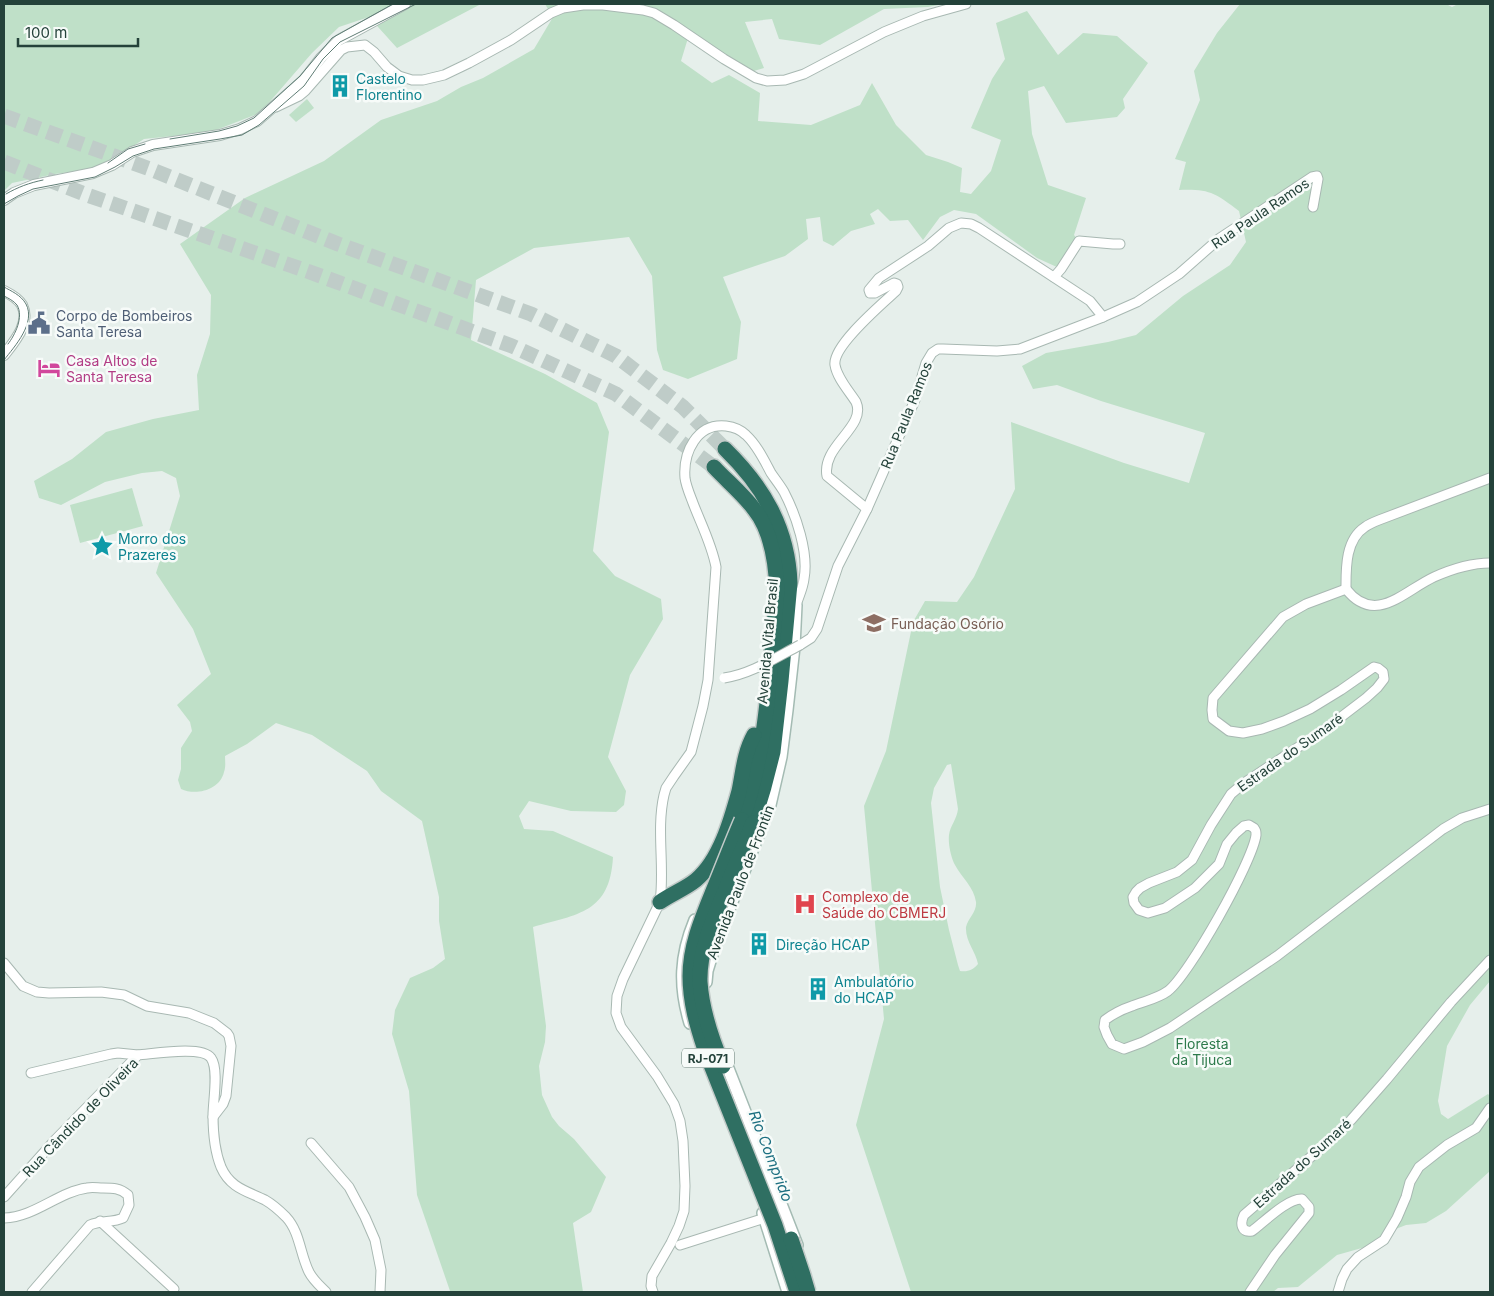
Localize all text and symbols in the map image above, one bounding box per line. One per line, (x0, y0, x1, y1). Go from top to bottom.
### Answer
scale bar (18, 15, 138, 47)
text: 100 m (25, 23, 67, 42)
place label: Castelo Florentino (356, 70, 422, 103)
building icon: Castelo Florentino (327, 73, 353, 99)
street label: Rua Paula Ramos (1208, 174, 1312, 252)
place label: Corpo de Bombeiros Santa Teresa (56, 307, 192, 340)
public building icon: Corpo de Bombeiros Santa Teresa (26, 310, 52, 336)
place label: Casa Altos de Santa Teresa (66, 352, 157, 385)
hotel icon: Casa Altos de Santa Teresa (36, 355, 62, 381)
street label: Rua Paula Ramos (877, 359, 935, 471)
place label: Morro dos Prazeres (118, 530, 186, 563)
place icon: Morro dos Prazeres (89, 533, 115, 559)
street label: Avenida Vital Brasil (753, 578, 781, 704)
school or university icon: Fundação Osório (861, 610, 887, 636)
place label: Fundação Osório (891, 615, 1004, 632)
street label: Estrada do Sumaré (1234, 709, 1346, 795)
street label: Avenida Paulo de Frontin (703, 803, 777, 961)
place label: Complexo de Saúde do CBMERJ (822, 888, 946, 921)
hospital icon: Complexo de Saúde do CBMERJ (792, 891, 818, 917)
building icon: Direção HCAP (746, 931, 772, 957)
place label: Direção HCAP (776, 936, 870, 953)
place label: Ambulatório do HCAP (834, 973, 914, 1006)
building icon: Ambulatório do HCAP (805, 976, 831, 1002)
park label: Floresta da Tijuca (1172, 1035, 1232, 1068)
road number: RJ-071 (682, 1048, 734, 1068)
street label: Rua Cândido de Oliveira (19, 1054, 141, 1180)
water label: Rio Comprido (745, 1108, 797, 1204)
street label: Estrada do Sumaré (1250, 1115, 1354, 1211)

